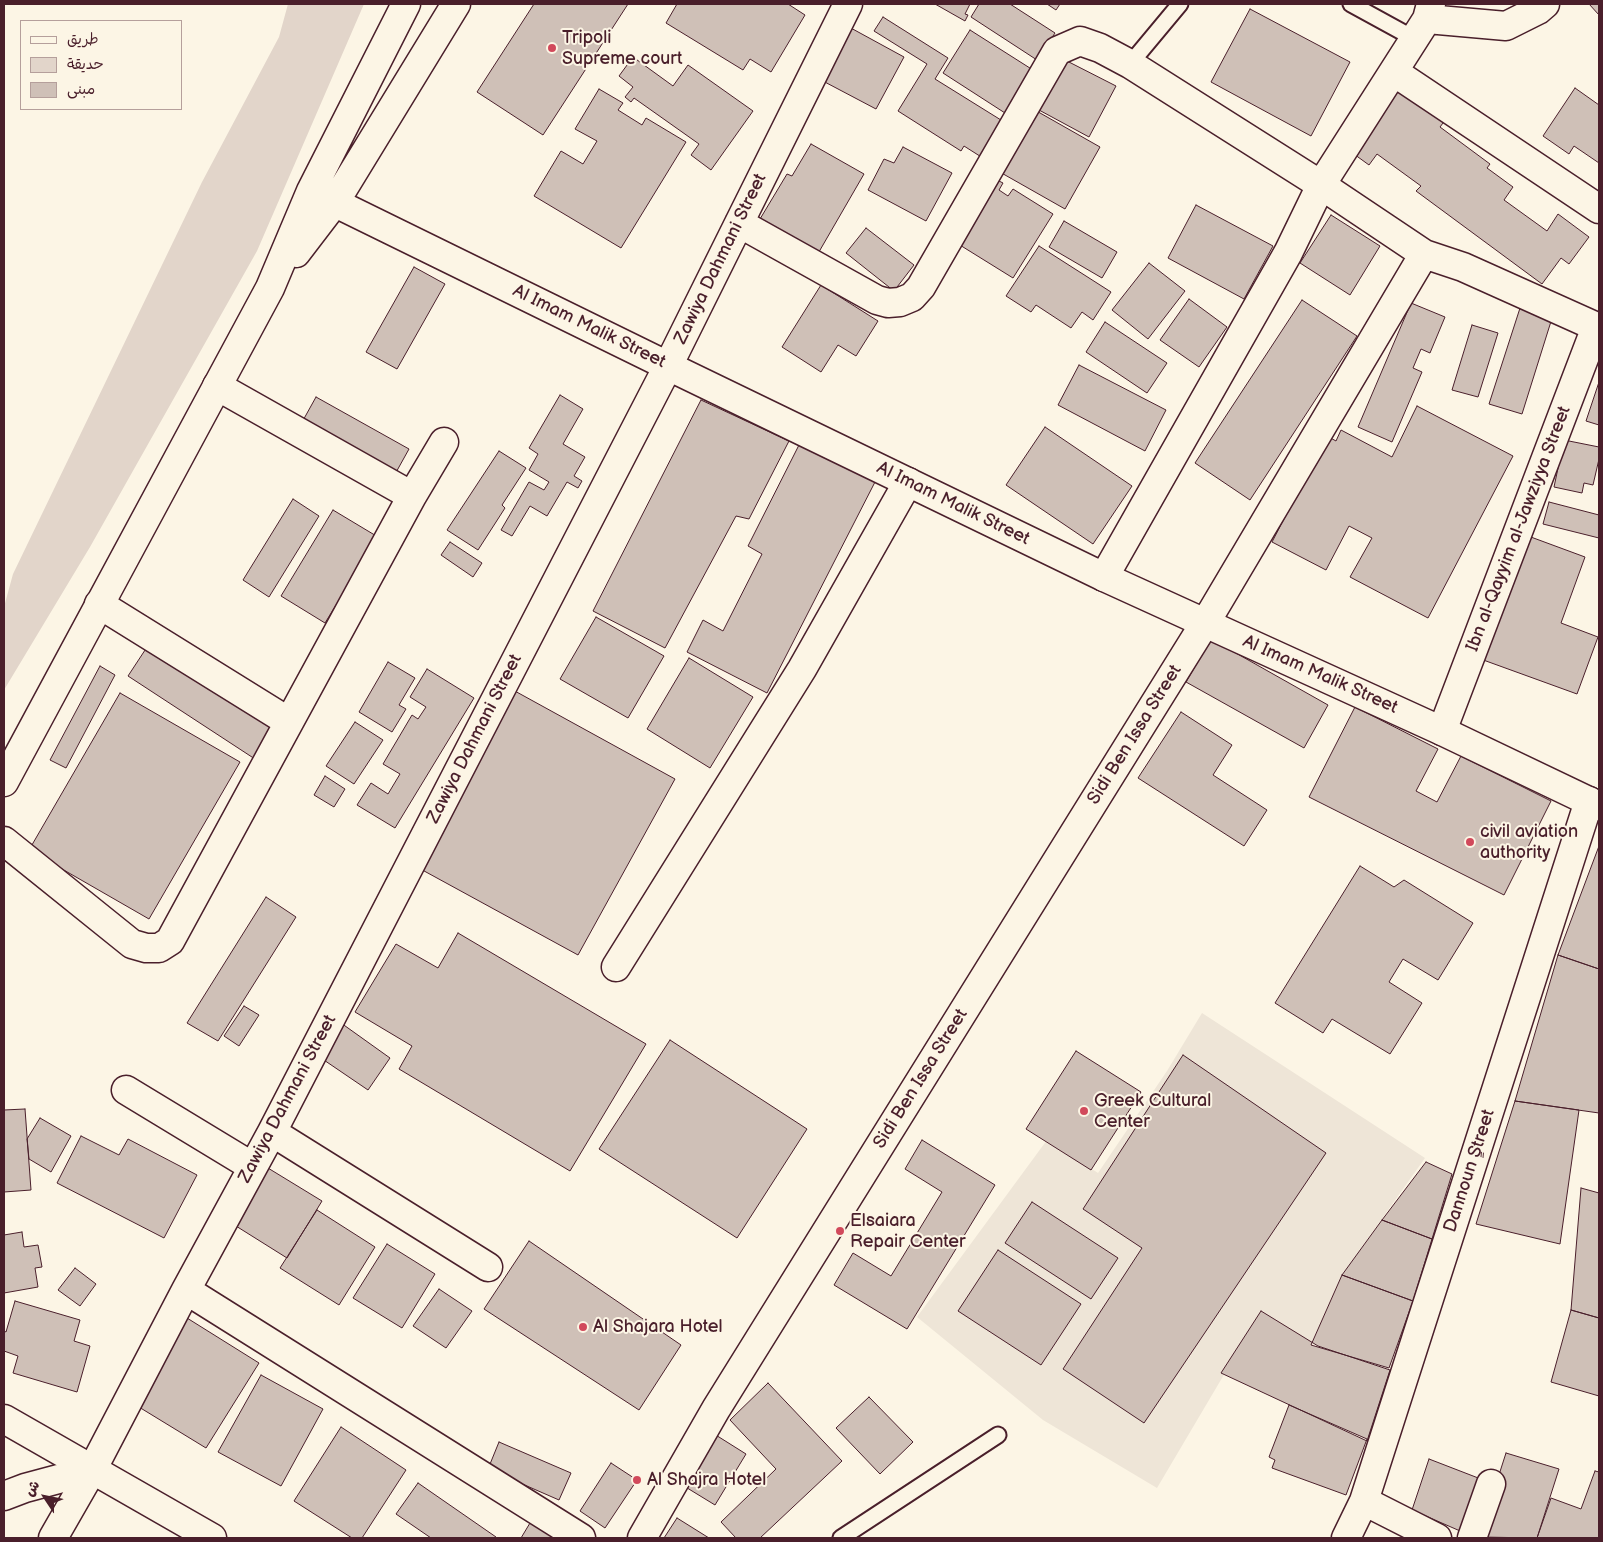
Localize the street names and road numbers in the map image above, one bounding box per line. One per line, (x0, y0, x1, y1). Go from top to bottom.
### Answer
street label: Zawiya Dahmani Street (670, 170, 772, 348)
street label: Al Imam Malik Street (509, 281, 669, 373)
street label: Ibn al-Qayyim al-Jawziyya Street (1462, 403, 1576, 655)
street label: Al Imam Malik Street (873, 458, 1033, 550)
street label: Al Imam Malik Street (1239, 631, 1401, 719)
street label: Zawiya Dahmani Street (423, 651, 527, 827)
street label: Sidi Ben Issa Street (1083, 661, 1187, 809)
street label: Sidi Ben Issa Street (869, 1005, 973, 1153)
street label: Zawiya Dahmani Street (235, 1011, 341, 1187)
street label: Dannoun ٍStreet (1440, 1107, 1500, 1235)

